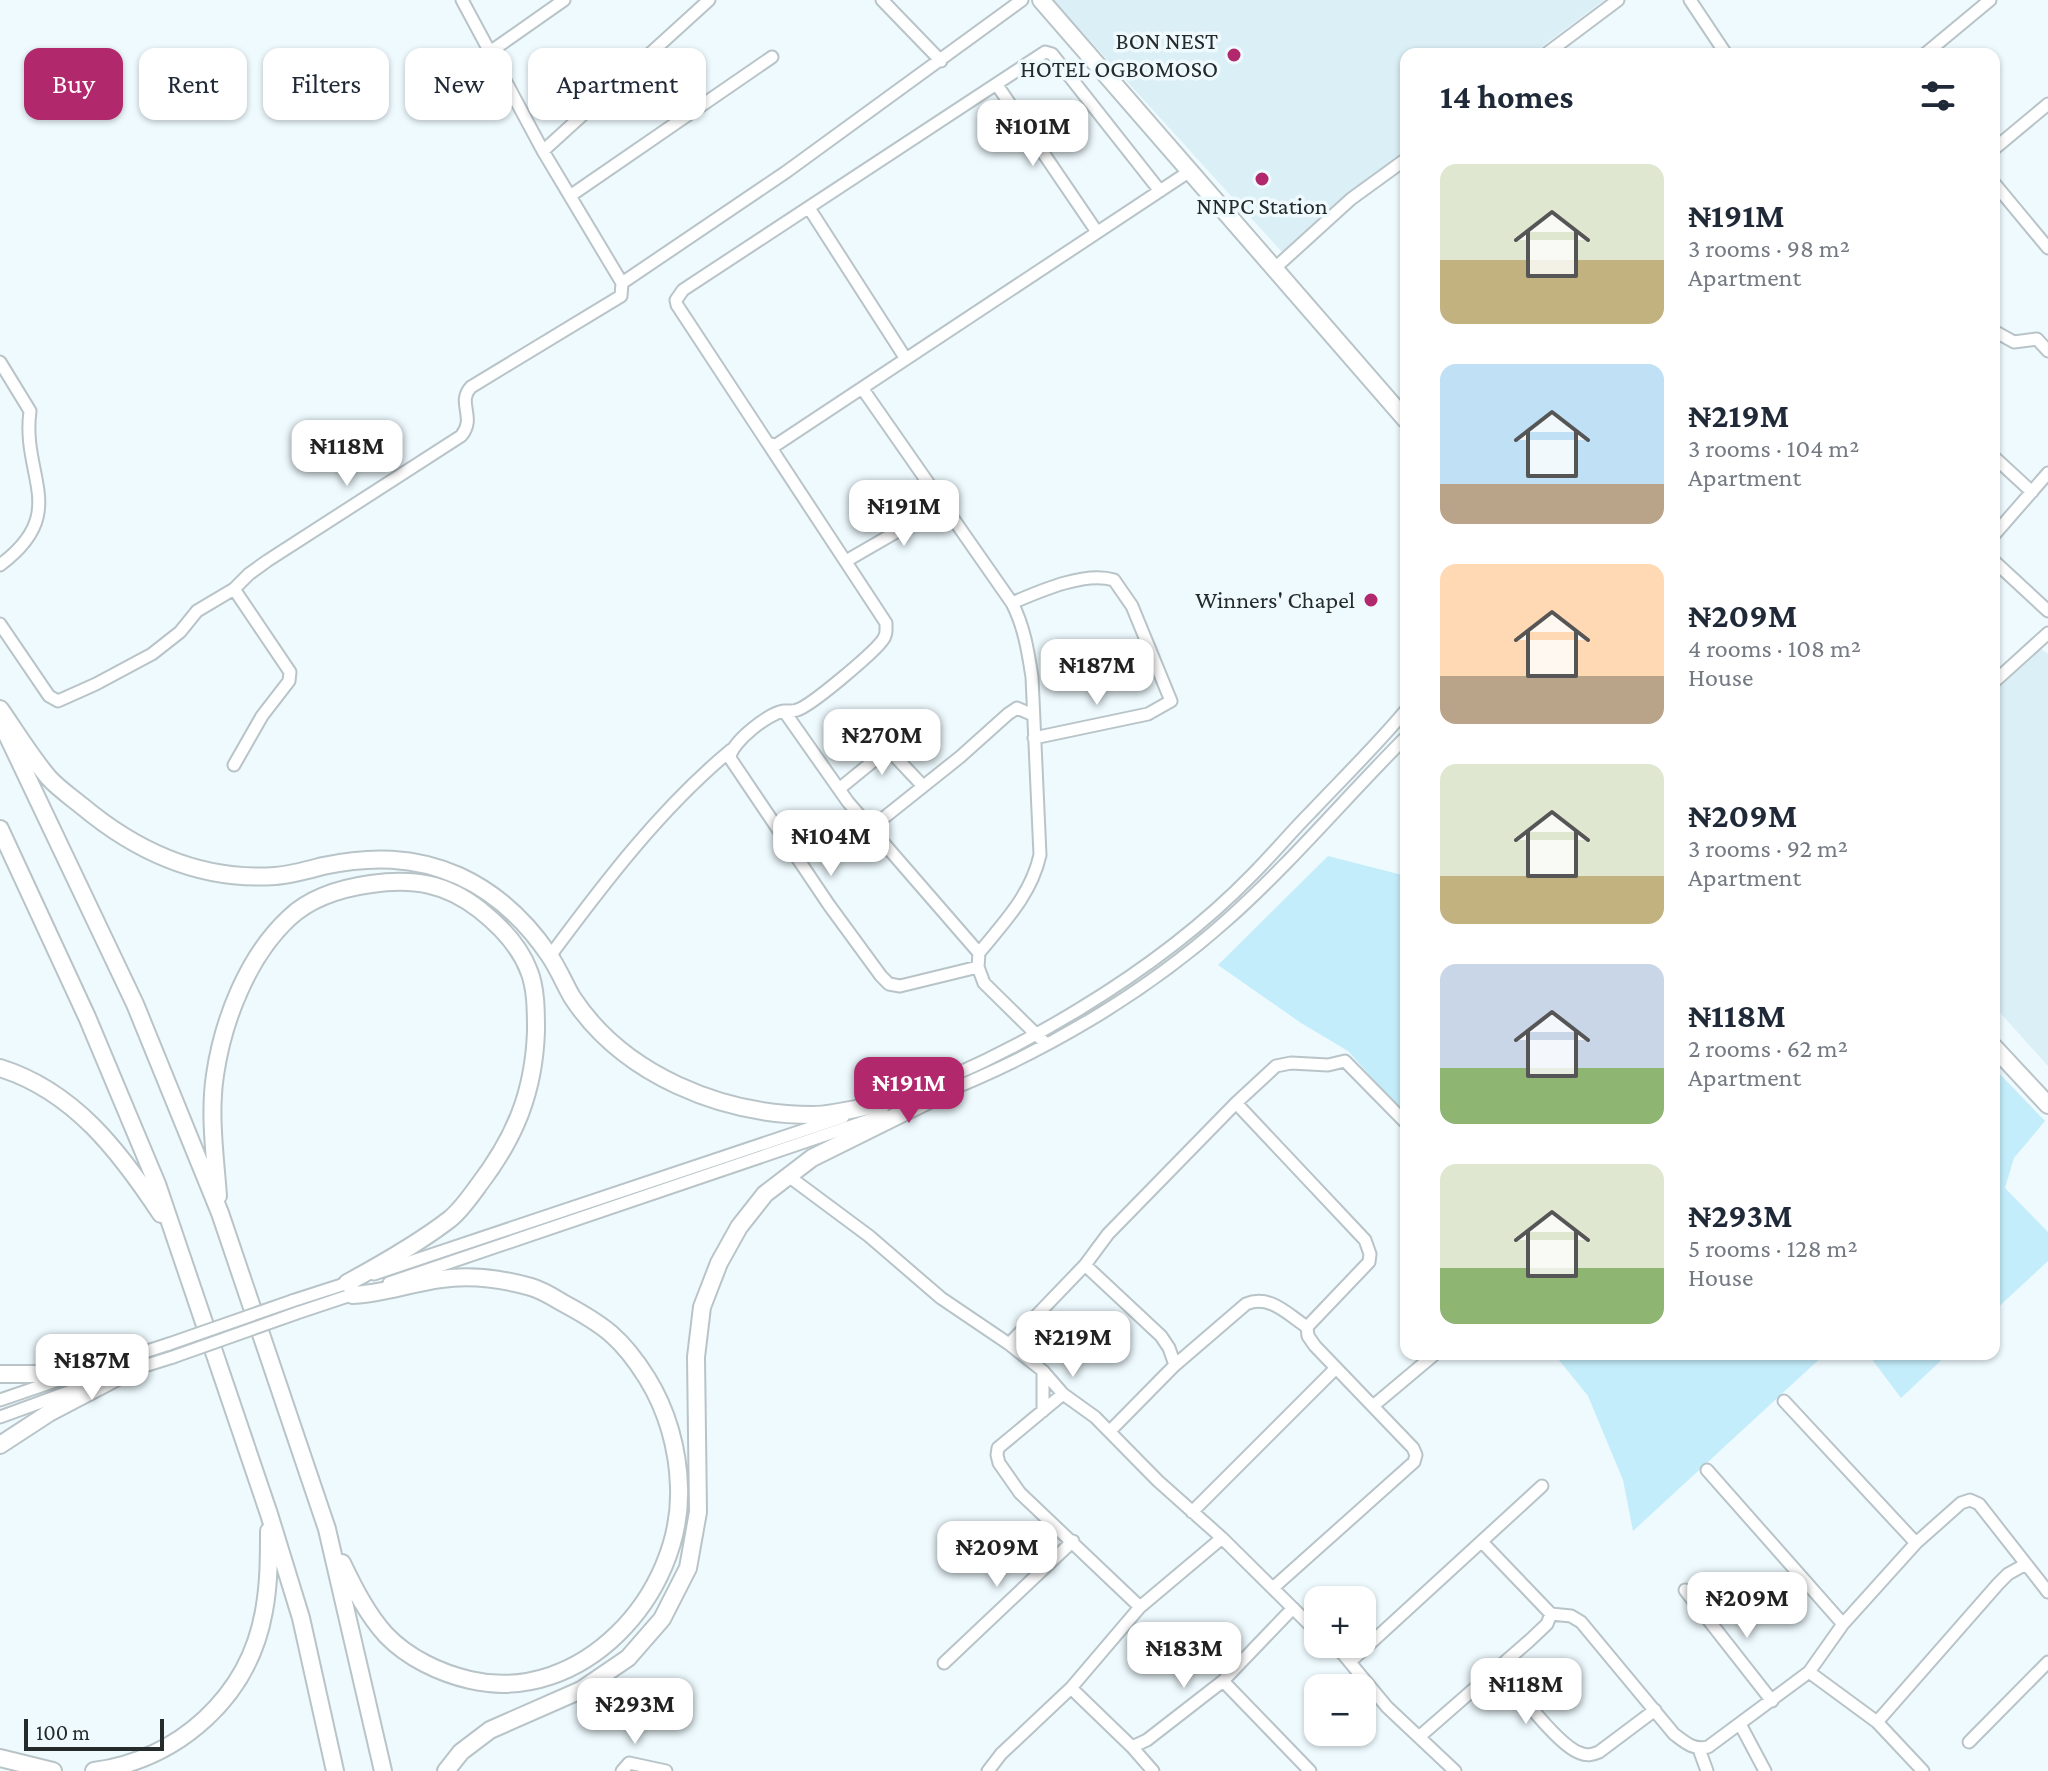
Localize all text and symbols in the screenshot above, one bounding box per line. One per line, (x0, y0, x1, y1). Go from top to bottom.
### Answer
place label: BON NEST HOTEL OGBOMOSO (1020, 27, 1218, 82)
marker: BON NEST HOTEL OGBOMOSO (1225, 46, 1243, 64)
chip: Buy (24, 48, 123, 120)
chip: Rent (139, 48, 247, 120)
chip: Filters (263, 48, 389, 120)
chip: New (405, 48, 512, 120)
chip: Apartment (528, 48, 706, 120)
icon: filters (1916, 74, 1960, 118)
text: 14 homes (1440, 78, 1573, 115)
pin: ₦101M (977, 100, 1089, 168)
text: ₦101M (995, 111, 1071, 140)
marker: NNPC Station (1253, 170, 1271, 188)
place label: NNPC Station (1196, 192, 1328, 219)
icon: home (1504, 196, 1600, 292)
text: ₦191M (1688, 197, 1785, 234)
text: 3 rooms · 98 m² (1688, 234, 1850, 263)
text: Apartment (1688, 263, 1801, 292)
icon: home (1504, 396, 1600, 492)
text: ₦219M (1688, 397, 1789, 434)
pin: ₦118M (291, 420, 403, 488)
text: ₦118M (310, 431, 384, 460)
text: 3 rooms · 104 m² (1688, 434, 1859, 463)
text: Apartment (1688, 463, 1801, 492)
pin: ₦191M (848, 480, 960, 548)
text: ₦191M (867, 491, 941, 520)
place label: Winners' Chapel (1195, 586, 1355, 613)
marker: Winners' Chapel (1362, 591, 1380, 609)
icon: home (1504, 596, 1600, 692)
text: ₦209M (1688, 597, 1797, 634)
text: 4 rooms · 108 m² (1688, 634, 1861, 663)
pin: ₦187M (1041, 639, 1153, 707)
text: ₦187M (1059, 650, 1135, 679)
text: House (1688, 663, 1753, 692)
pin: ₦270M (826, 709, 938, 777)
text: ₦270M (842, 720, 923, 749)
icon: home (1504, 796, 1600, 892)
text: ₦209M (1688, 797, 1797, 834)
pin: ₦104M (775, 810, 887, 878)
text: ₦104M (791, 821, 871, 850)
text: 3 rooms · 92 m² (1688, 834, 1848, 863)
text: Apartment (1688, 863, 1801, 892)
icon: home (1504, 996, 1600, 1092)
text: ₦118M (1688, 997, 1786, 1034)
text: 2 rooms · 62 m² (1688, 1034, 1848, 1063)
pin: ₦191M (853, 1057, 965, 1125)
text: Apartment (1688, 1063, 1801, 1092)
text: ₦191M (872, 1068, 946, 1097)
icon: home (1504, 1196, 1600, 1292)
text: ₦293M (1688, 1197, 1793, 1234)
text: 5 rooms · 128 m² (1688, 1234, 1858, 1263)
text: House (1688, 1263, 1753, 1292)
pin: ₦219M (1017, 1311, 1129, 1379)
text: ₦219M (1034, 1322, 1112, 1351)
pin: ₦187M (36, 1334, 148, 1402)
text: ₦187M (54, 1345, 130, 1374)
pin: ₦209M (941, 1521, 1053, 1589)
text: ₦209M (955, 1532, 1039, 1561)
pin: ₦209M (1691, 1572, 1803, 1640)
text: ₦209M (1705, 1583, 1789, 1612)
map controls (1304, 1586, 1376, 1746)
button: + (1304, 1586, 1376, 1658)
pin: ₦183M (1128, 1622, 1240, 1690)
text: ₦183M (1145, 1633, 1223, 1662)
pin: ₦118M (1470, 1658, 1582, 1726)
text: ₦118M (1489, 1669, 1563, 1698)
button: − (1304, 1674, 1376, 1746)
pin: ₦293M (579, 1678, 691, 1746)
text: ₦293M (595, 1689, 675, 1718)
scale bar (24, 1715, 164, 1751)
text: 100 m (36, 1720, 90, 1745)

